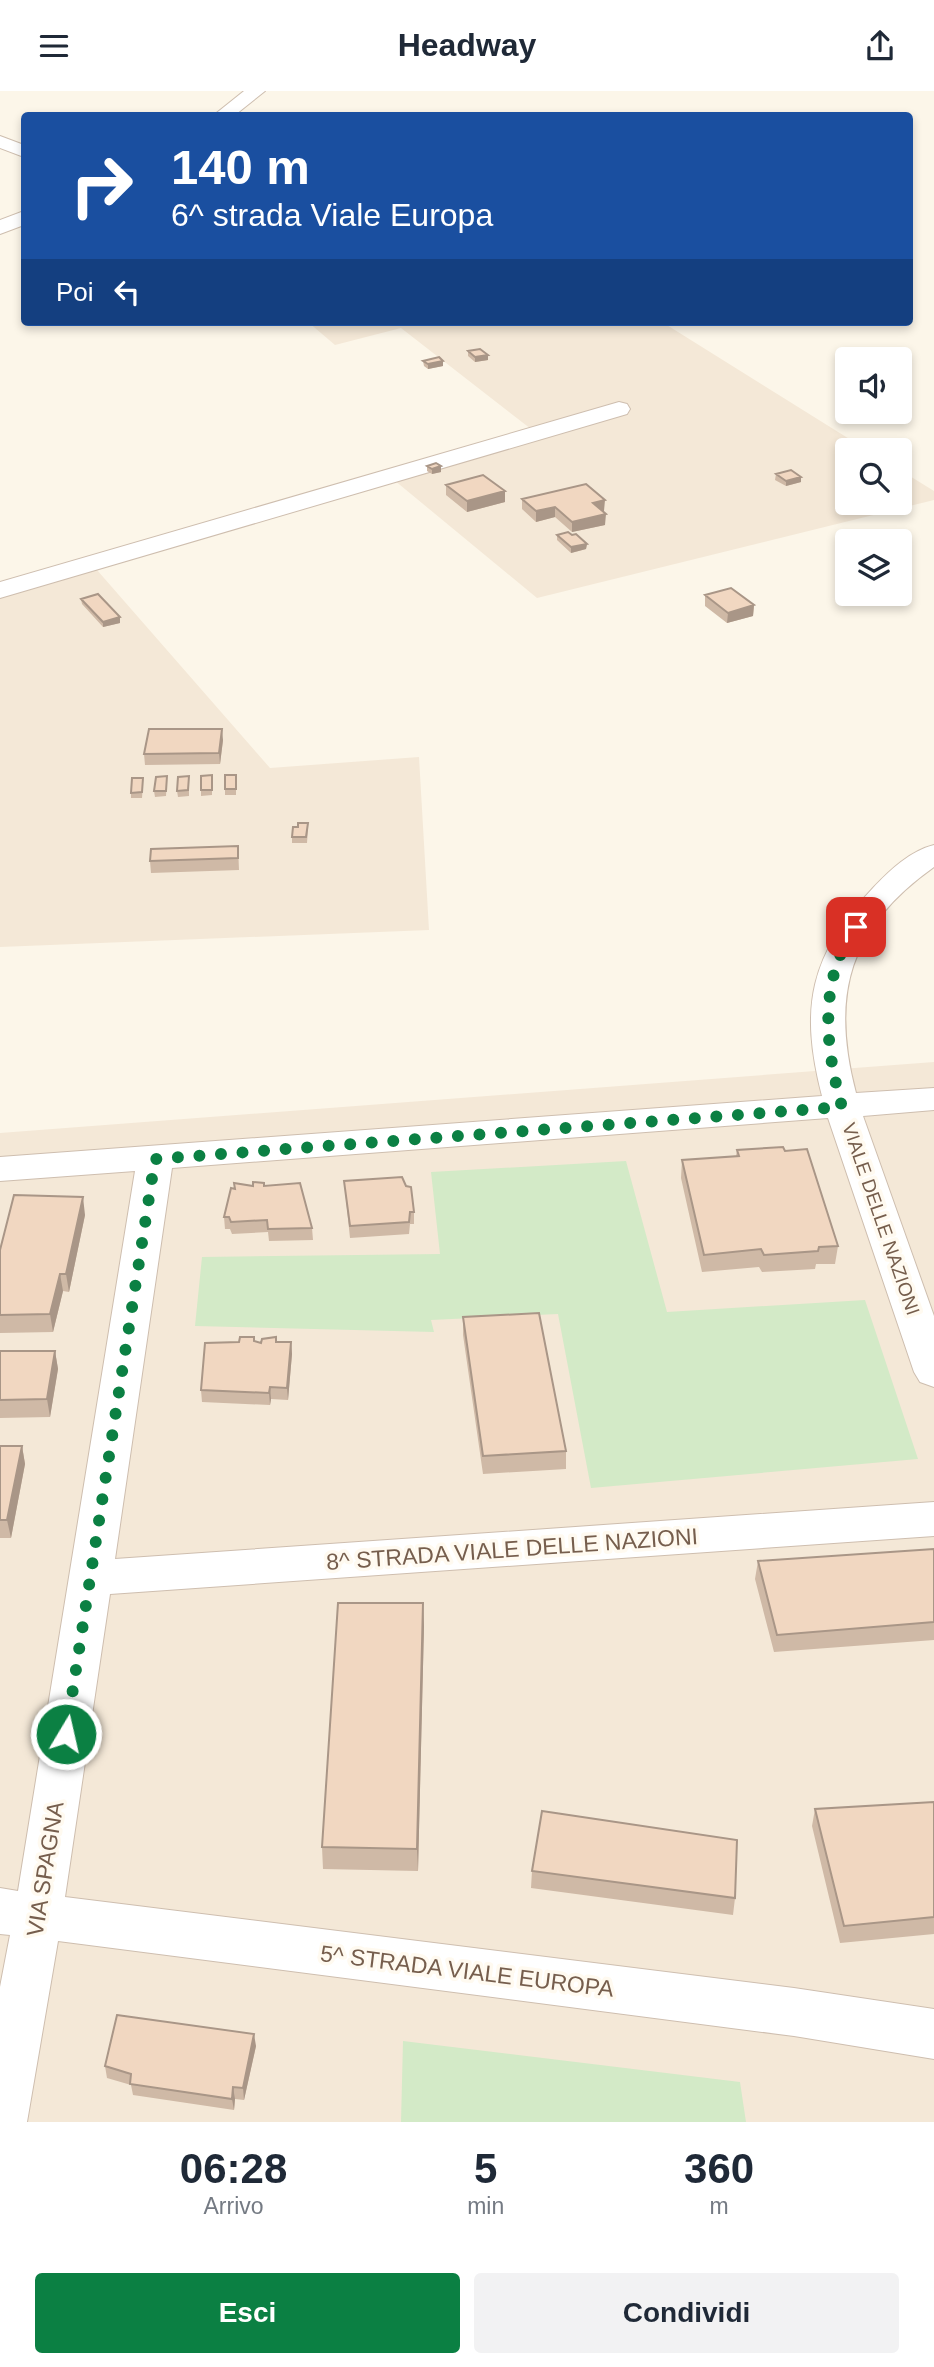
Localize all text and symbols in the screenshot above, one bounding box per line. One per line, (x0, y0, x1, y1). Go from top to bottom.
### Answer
icon: menu (35, 27, 73, 65)
text: Headway (398, 27, 536, 63)
icon: share (861, 27, 899, 65)
icon: right (56, 140, 147, 231)
text: 140 m (171, 140, 310, 194)
text: 6^ strada Viale Europa (171, 197, 493, 233)
icon: left (108, 273, 146, 311)
text: Poi (56, 277, 94, 307)
map controls (835, 347, 912, 606)
button: sound (835, 347, 912, 424)
button: search (835, 438, 912, 515)
button: layers (835, 529, 912, 606)
pin (826, 897, 886, 957)
icon: arrive (837, 908, 875, 946)
street label: VIALE DELLE NAZIONI (838, 1120, 924, 1318)
street label: 8^ STRADA VIALE DELLE NAZIONI (325, 1523, 699, 1575)
position arrow (29, 1697, 103, 1771)
street label: VIA SPAGNA (21, 1799, 69, 1938)
street label: 5^ STRADA VIALE EUROPA (319, 1940, 616, 2002)
text: 06:28 (180, 2145, 287, 2192)
text: 5 (474, 2145, 497, 2192)
text: 360 (684, 2145, 754, 2192)
text: Arrivo (204, 2193, 264, 2219)
text: min (467, 2193, 504, 2219)
text: m (710, 2193, 729, 2219)
button: Esci (35, 2273, 460, 2353)
button: Condividi (474, 2273, 899, 2353)

